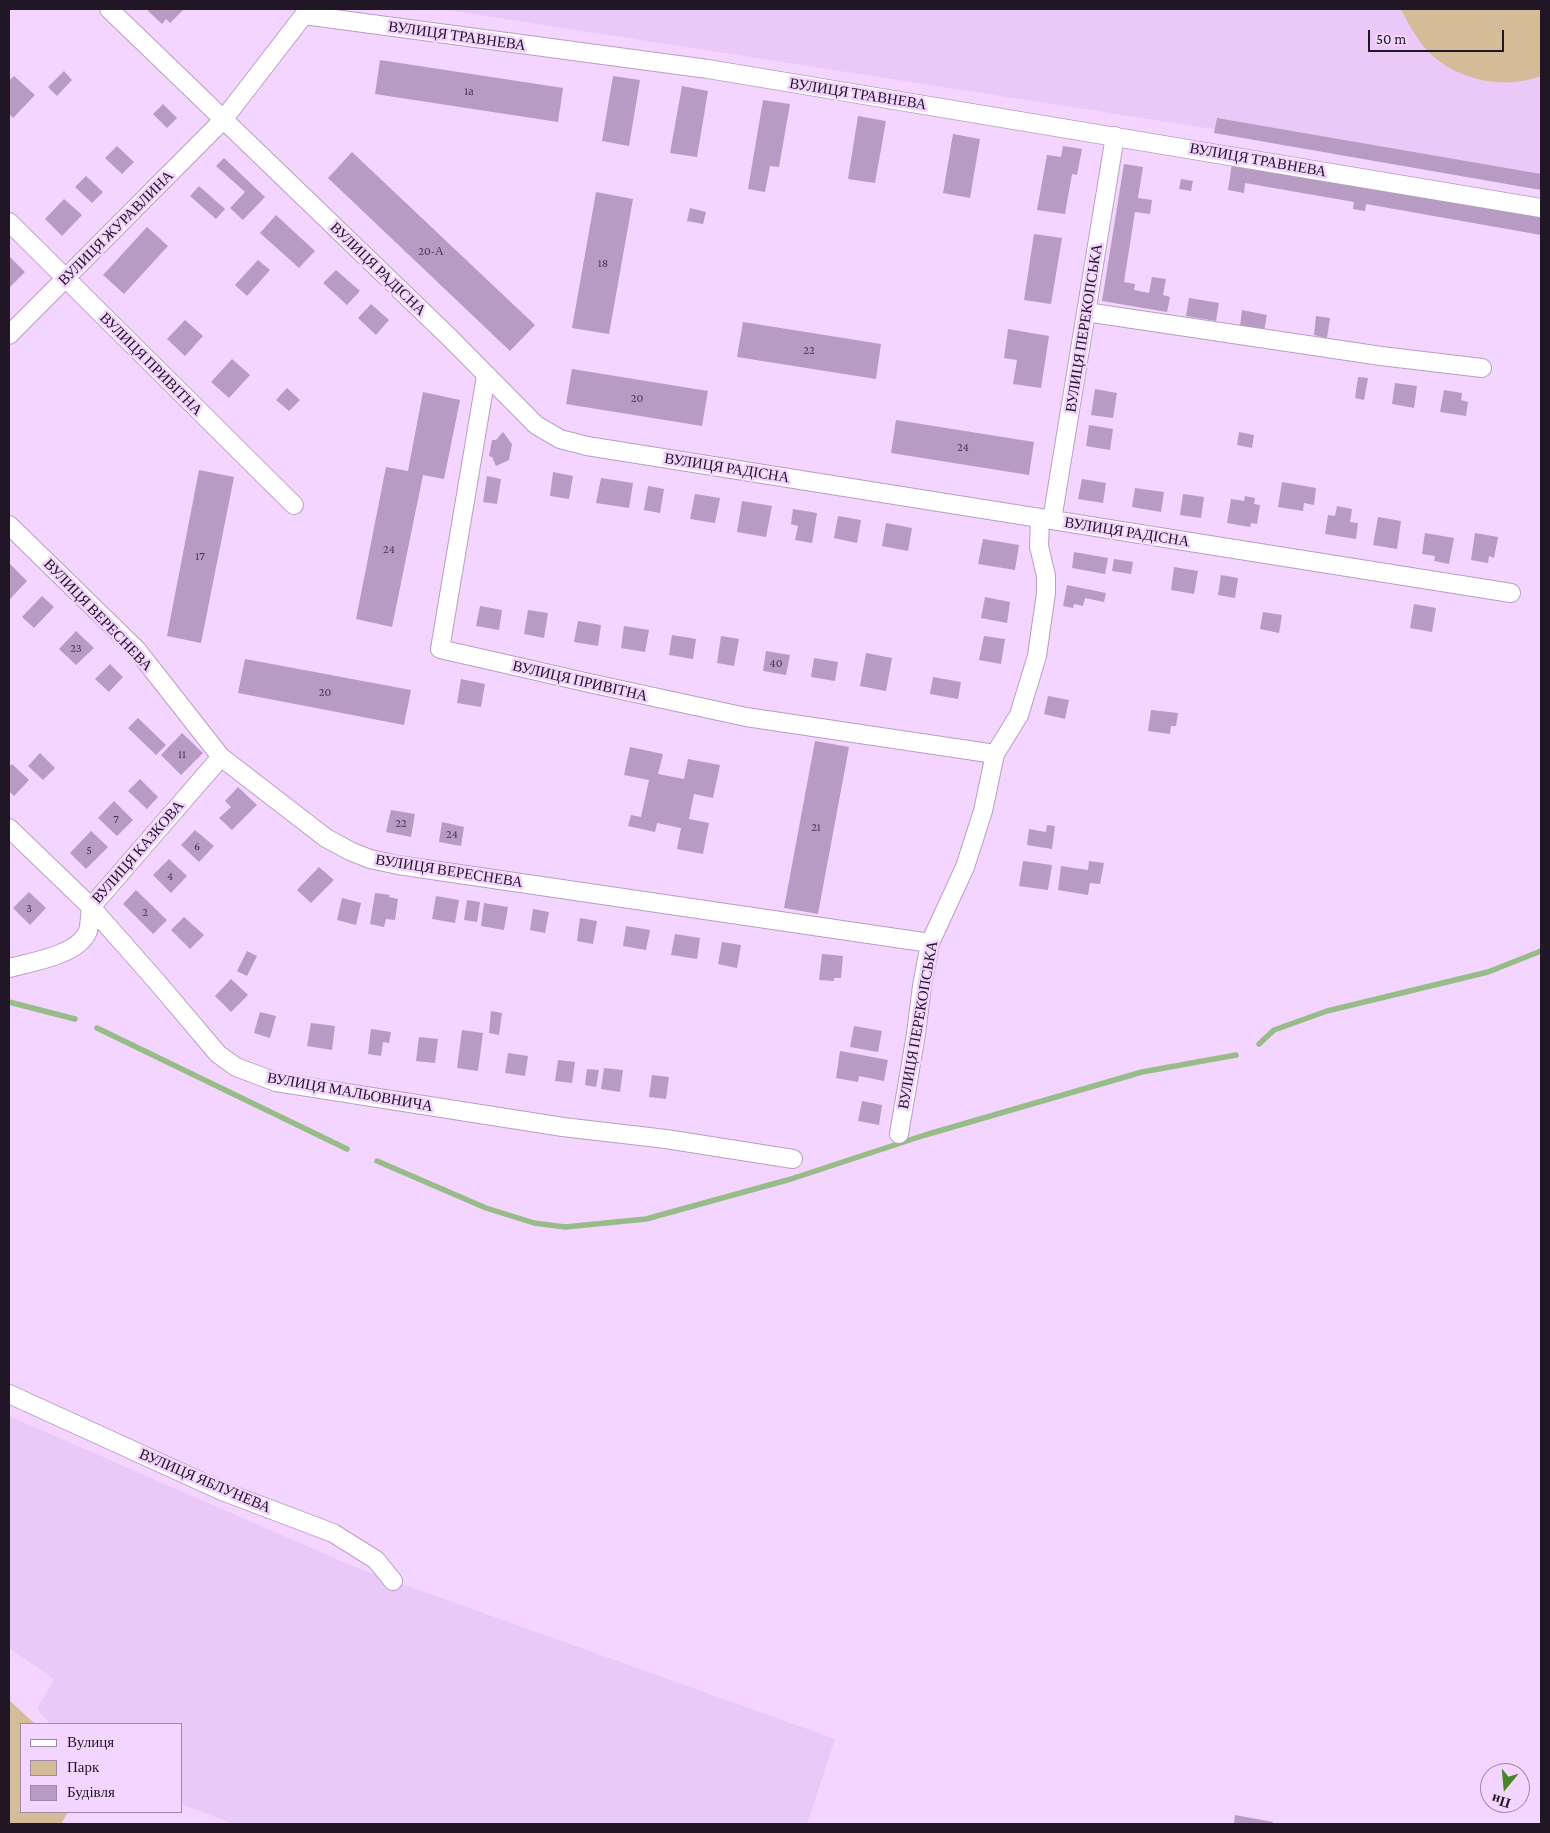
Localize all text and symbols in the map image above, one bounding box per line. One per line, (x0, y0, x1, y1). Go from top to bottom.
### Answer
street label: ВУЛИЦЯ ТРАВНЕВА (387, 17, 527, 55)
scale bar (1370, 20, 1506, 52)
text: 50 m (1376, 31, 1406, 47)
street label: ВУЛИЦЯ ТРАВНЕВА (788, 74, 928, 114)
house number: 1а (464, 84, 474, 98)
street label: ВУЛИЦЯ ТРАВНЕВА (1188, 139, 1328, 181)
street label: ВУЛИЦЯ ЖУРАВЛИНА (55, 167, 177, 289)
street label: ВУЛИЦЯ РАДІСНА (326, 219, 430, 319)
street label: ВУЛИЦЯ ПЕРЕКОПСЬКА (1062, 242, 1106, 414)
house number: 20-А (418, 244, 444, 258)
house number: 18 (598, 256, 608, 270)
street label: ВУЛИЦЯ ПРИВІТНА (96, 309, 206, 419)
house number: 22 (803, 343, 815, 357)
house number: 20 (631, 391, 643, 405)
house number: 24 (957, 440, 969, 454)
street label: ВУЛИЦЯ РАДІСНА (663, 449, 791, 487)
street label: ВУЛИЦЯ РАДІСНА (1063, 513, 1191, 551)
house number: 24 (383, 542, 395, 556)
house number: 17 (195, 549, 205, 563)
street label: ВУЛИЦЯ ВЕРЕСНЕВА (40, 555, 156, 675)
house number: 23 (70, 641, 82, 655)
house number: 40 (770, 656, 782, 670)
street label: ВУЛИЦЯ ПРИВІТНА (511, 657, 649, 705)
house number: 20 (319, 685, 331, 699)
house number: 11 (178, 747, 186, 761)
street label: ВУЛИЦЯ КАЗКОВА (88, 797, 188, 907)
house number: 7 (113, 812, 119, 826)
house number: 22 (395, 816, 407, 830)
house number: 21 (811, 820, 821, 834)
house number: 24 (446, 827, 458, 841)
house number: 6 (194, 839, 200, 853)
house number: 5 (86, 843, 92, 857)
street label: ВУЛИЦЯ ВЕРЕСНЕВА (374, 850, 524, 892)
house number: 4 (167, 869, 173, 883)
house number: 3 (26, 901, 32, 915)
house number: 2 (142, 905, 148, 919)
street label: ВУЛИЦЯ ПЕРЕКОПСЬКА (894, 939, 942, 1111)
street label: ВУЛИЦЯ МАЛЬОВНИЧА (266, 1069, 434, 1115)
street label: ВУЛИЦЯ ЯБЛУНЕВА (136, 1445, 274, 1517)
legend (20, 1723, 182, 1813)
text: Вулиця (67, 1734, 114, 1750)
text: Парк (67, 1759, 99, 1775)
north arrow (1480, 1763, 1530, 1813)
text: Будівля (67, 1784, 115, 1800)
text: Пн (1489, 1791, 1512, 1812)

